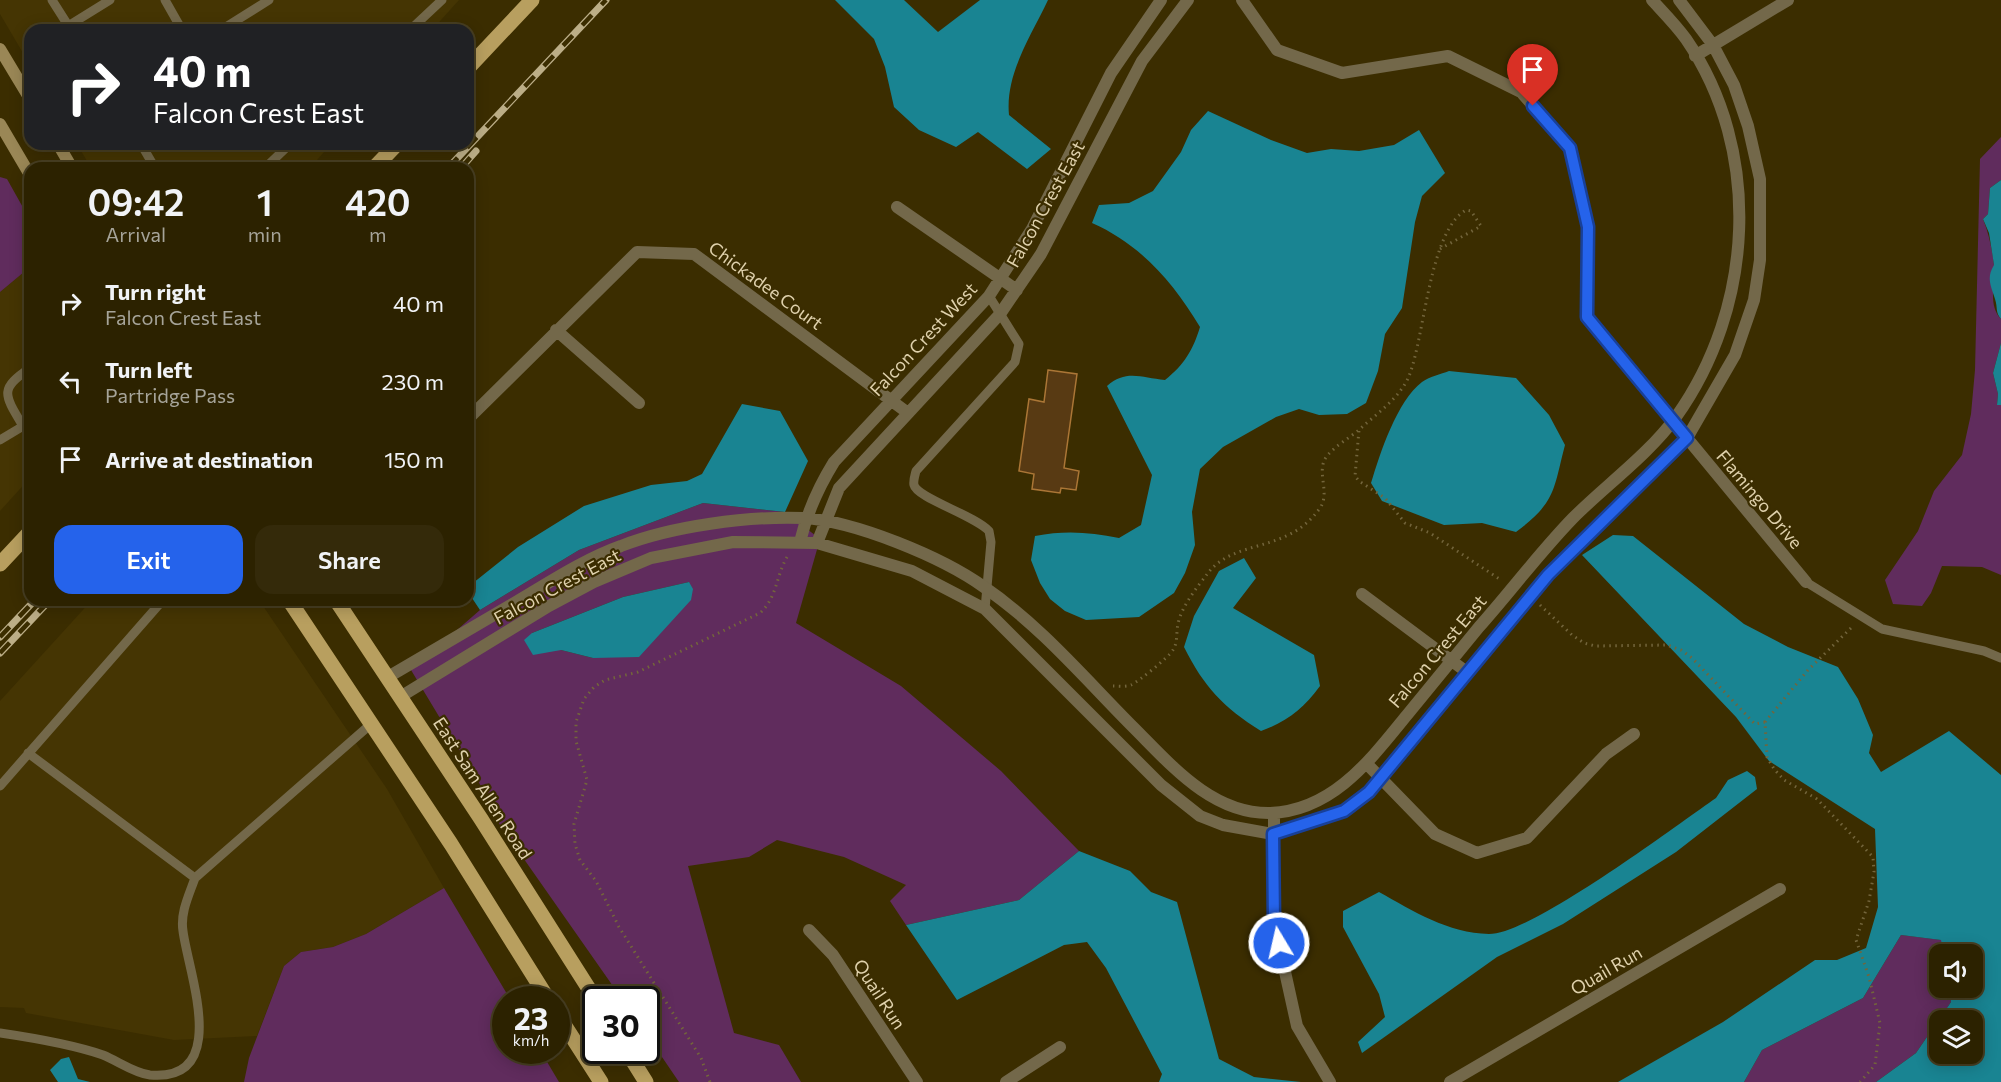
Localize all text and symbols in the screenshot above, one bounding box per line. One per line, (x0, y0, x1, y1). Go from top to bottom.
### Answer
text: 40 m (153, 44, 251, 96)
pin (1507, 44, 1558, 106)
icon: right (54, 48, 132, 126)
icon: arrive (1516, 53, 1549, 86)
text: Falcon Crest East (153, 96, 364, 129)
street label: Falcon Crest East (1001, 137, 1089, 271)
text: 09:42 (87, 179, 184, 223)
text: 1 (257, 179, 273, 223)
text: 420 (345, 179, 411, 223)
text: Arrival (106, 222, 166, 246)
text: min (248, 222, 282, 246)
text: m (369, 222, 387, 246)
street label: Chickadee Court (705, 236, 827, 334)
text: Turn right (105, 278, 206, 305)
street label: Falcon Crest West (865, 278, 981, 400)
icon: right (54, 287, 87, 320)
text: 40 m (393, 290, 444, 317)
text: Falcon Crest East (105, 305, 261, 329)
text: Turn left (105, 356, 192, 383)
icon: left (54, 365, 87, 398)
text: 230 m (381, 368, 444, 395)
text: Partridge Pass (105, 383, 235, 407)
icon: arrive (54, 443, 87, 476)
street label: Flamingo Drive (1712, 445, 1808, 553)
text: Arrive at destination (105, 446, 313, 473)
text: 150 m (384, 446, 444, 473)
button: Exit (54, 525, 243, 594)
button: Share (255, 525, 444, 594)
street label: Falcon Crest East (490, 543, 624, 629)
street label: Falcon Crest East (1383, 590, 1491, 712)
street label: East Sam Allen Road (429, 713, 537, 863)
position arrow (1247, 911, 1311, 975)
street label: Quail Run (1566, 941, 1646, 999)
map controls (1929, 944, 1983, 1064)
button: sound (1929, 944, 1983, 998)
street label: Quail Run (849, 955, 911, 1033)
speed limit sign: 30 (582, 986, 660, 1064)
text: 23 (514, 999, 548, 1036)
button: layers (1929, 1010, 1983, 1064)
text: km/h (513, 1031, 549, 1049)

